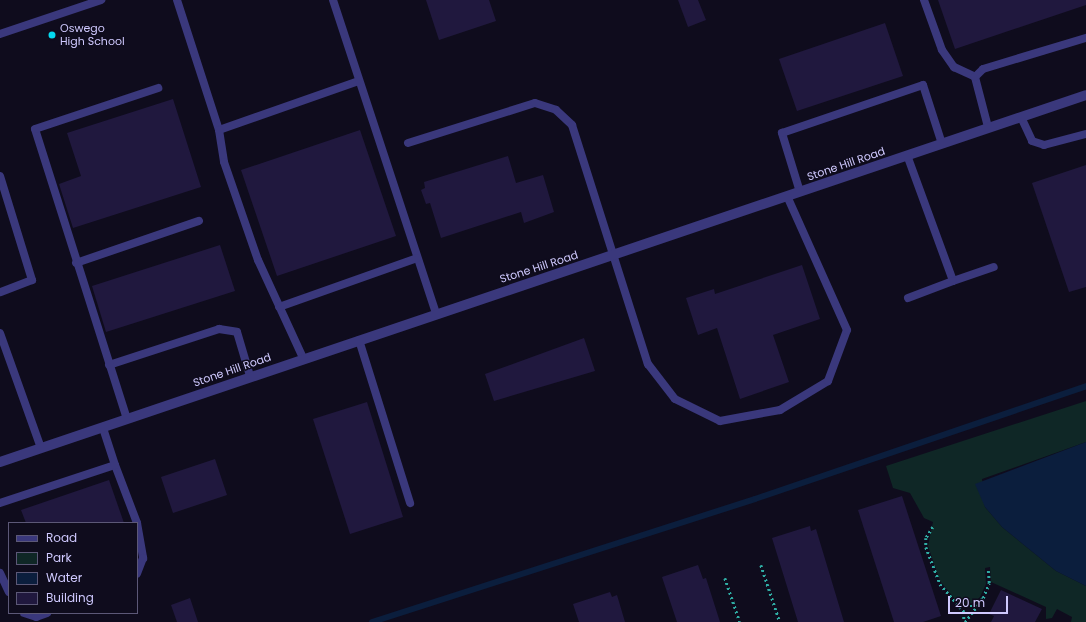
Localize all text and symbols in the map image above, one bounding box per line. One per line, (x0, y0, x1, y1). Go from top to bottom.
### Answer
place label: Oswego High School (60, 22, 125, 48)
marker: Oswego High School (47, 30, 57, 40)
street label: Stone Hill Road (805, 144, 887, 184)
street label: Stone Hill Road (498, 248, 580, 286)
street label: Stone Hill Road (191, 350, 273, 390)
legend (8, 522, 138, 614)
text: Road (46, 529, 77, 546)
text: Park (46, 549, 72, 566)
text: Water (46, 569, 82, 586)
scale bar (950, 588, 1010, 614)
text: Building (46, 589, 94, 606)
text: 20 m (955, 594, 985, 611)

